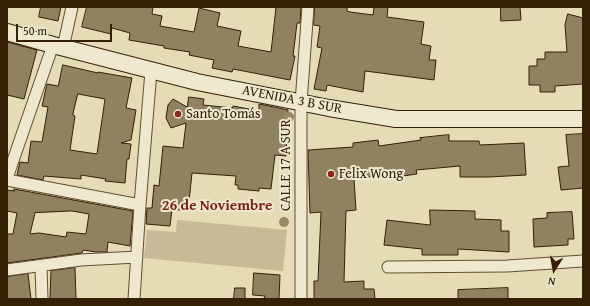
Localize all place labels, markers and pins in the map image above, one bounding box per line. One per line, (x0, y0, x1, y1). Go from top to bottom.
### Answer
place label: Santo Tomás (186, 106, 261, 122)
marker: Santo Tomás (173, 109, 183, 119)
place label: Felix Wong (339, 166, 403, 182)
marker: Felix Wong (326, 169, 336, 179)

